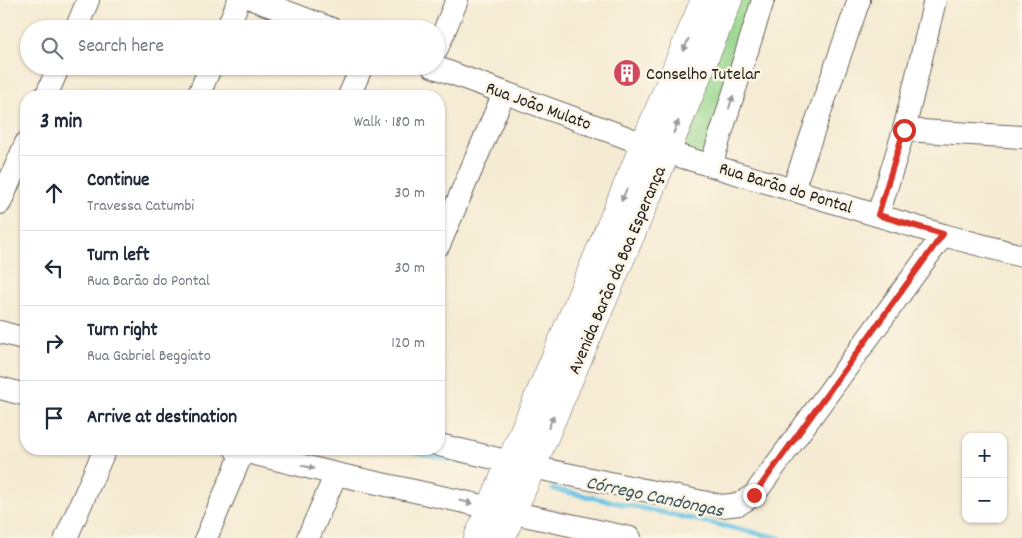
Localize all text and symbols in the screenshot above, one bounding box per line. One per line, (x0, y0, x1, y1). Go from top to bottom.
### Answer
search box (20, 20, 445, 75)
icon: search (38, 34, 66, 62)
text: Search here (78, 34, 164, 61)
one-way arrow (682, 38, 690, 52)
building icon: Conselho Tutelar (612, 58, 642, 88)
place label: Conselho Tutelar (646, 63, 761, 88)
street label: Rua João Mulato (482, 77, 594, 138)
one-way arrow (727, 94, 735, 109)
text: 3 min (40, 108, 82, 138)
text: Walk · 180 m (354, 111, 425, 134)
route start (893, 119, 916, 142)
one-way arrow (672, 120, 680, 134)
street label: Rua Barão do Pontal (715, 157, 856, 222)
street label: Avenida Barão da Boa Esperança (563, 163, 674, 379)
text: Continue (87, 168, 149, 195)
icon: ahead (40, 179, 68, 207)
text: 30 m (395, 182, 425, 205)
one-way arrow (620, 188, 628, 202)
text: Travessa Catumbi (87, 195, 194, 218)
text: Turn left (87, 243, 150, 270)
icon: left (40, 254, 68, 282)
text: 30 m (395, 257, 425, 280)
text: Rua Barão do Pontal (87, 270, 210, 293)
text: Turn right (87, 318, 158, 345)
icon: right (40, 329, 68, 357)
text: 120 m (391, 332, 425, 355)
text: Rua Gabriel Beggiato (87, 345, 211, 368)
icon: arrive (40, 404, 68, 432)
text: Arrive at destination (87, 405, 237, 432)
one-way arrow (547, 414, 555, 429)
map controls (962, 433, 1007, 523)
button: + (962, 433, 1007, 478)
one-way arrow (300, 463, 315, 471)
water label: Córrego Candongas (583, 471, 726, 526)
button: − (962, 478, 1007, 523)
route end (743, 484, 766, 507)
one-way arrow (459, 498, 475, 506)

